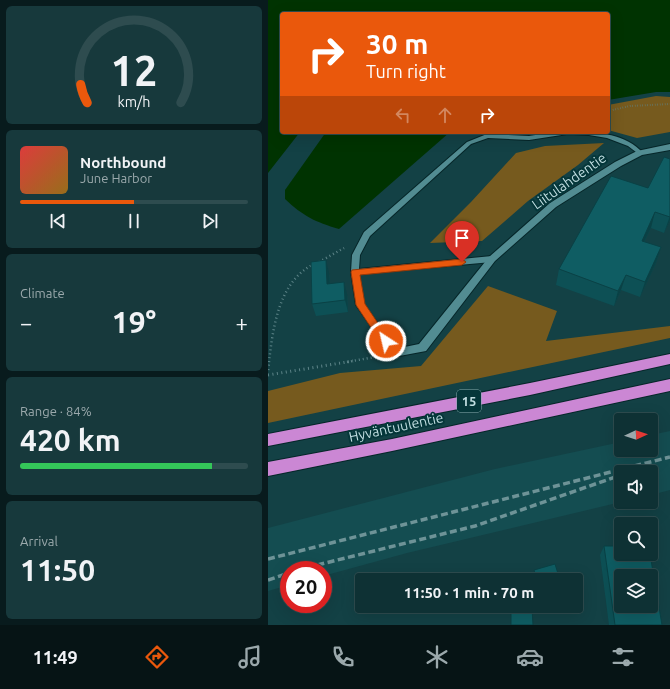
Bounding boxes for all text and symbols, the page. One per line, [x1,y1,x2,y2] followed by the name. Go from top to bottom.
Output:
[300,28,352,80] icon: right
[366,28,428,59] text: 30 m
[111,47,157,94] text: 12
[366,61,446,81] text: Turn right
[118,93,150,109] text: km/h
[392,104,414,126] icon: left
[434,104,456,126] icon: ahead
[476,104,498,126] icon: right
[529,150,609,212] street label: Liitulahdentie
[80,154,166,171] text: Northbound
[80,171,152,185] text: June Harbor
[47,210,69,232] icon: previous
[123,210,145,232] icon: pause
[199,210,221,232] icon: next
[445,221,479,262] pin
[451,227,473,249] icon: arrive
[20,286,65,300] text: Climate
[112,305,156,339] text: 19°
[20,310,32,335] text: −
[236,310,248,335] text: +
[365,320,407,362] position arrow
[457,390,481,412] road number: 15
[20,404,92,418] text: Range · 84%
[347,409,445,445] street label: Hyväntuulentie
[614,413,658,457] north arrow
[614,413,658,613] map controls
[20,423,121,457] text: 420 km
[614,465,658,509] button: sound
[614,517,658,561] button: search
[20,534,58,548] text: Arrival
[20,553,95,587] text: 11:50
[280,561,332,613] speed limit sign: 20
[614,569,658,613] button: layers
[404,584,534,601] text: 11:50 · 1 min · 70 m
[143,643,171,671] icon: directions
[236,643,264,671] icon: music
[329,643,357,671] icon: phone
[423,643,451,671] icon: climate
[516,643,544,671] icon: car
[609,643,637,671] icon: filters
[33,647,78,667] text: 11:49

